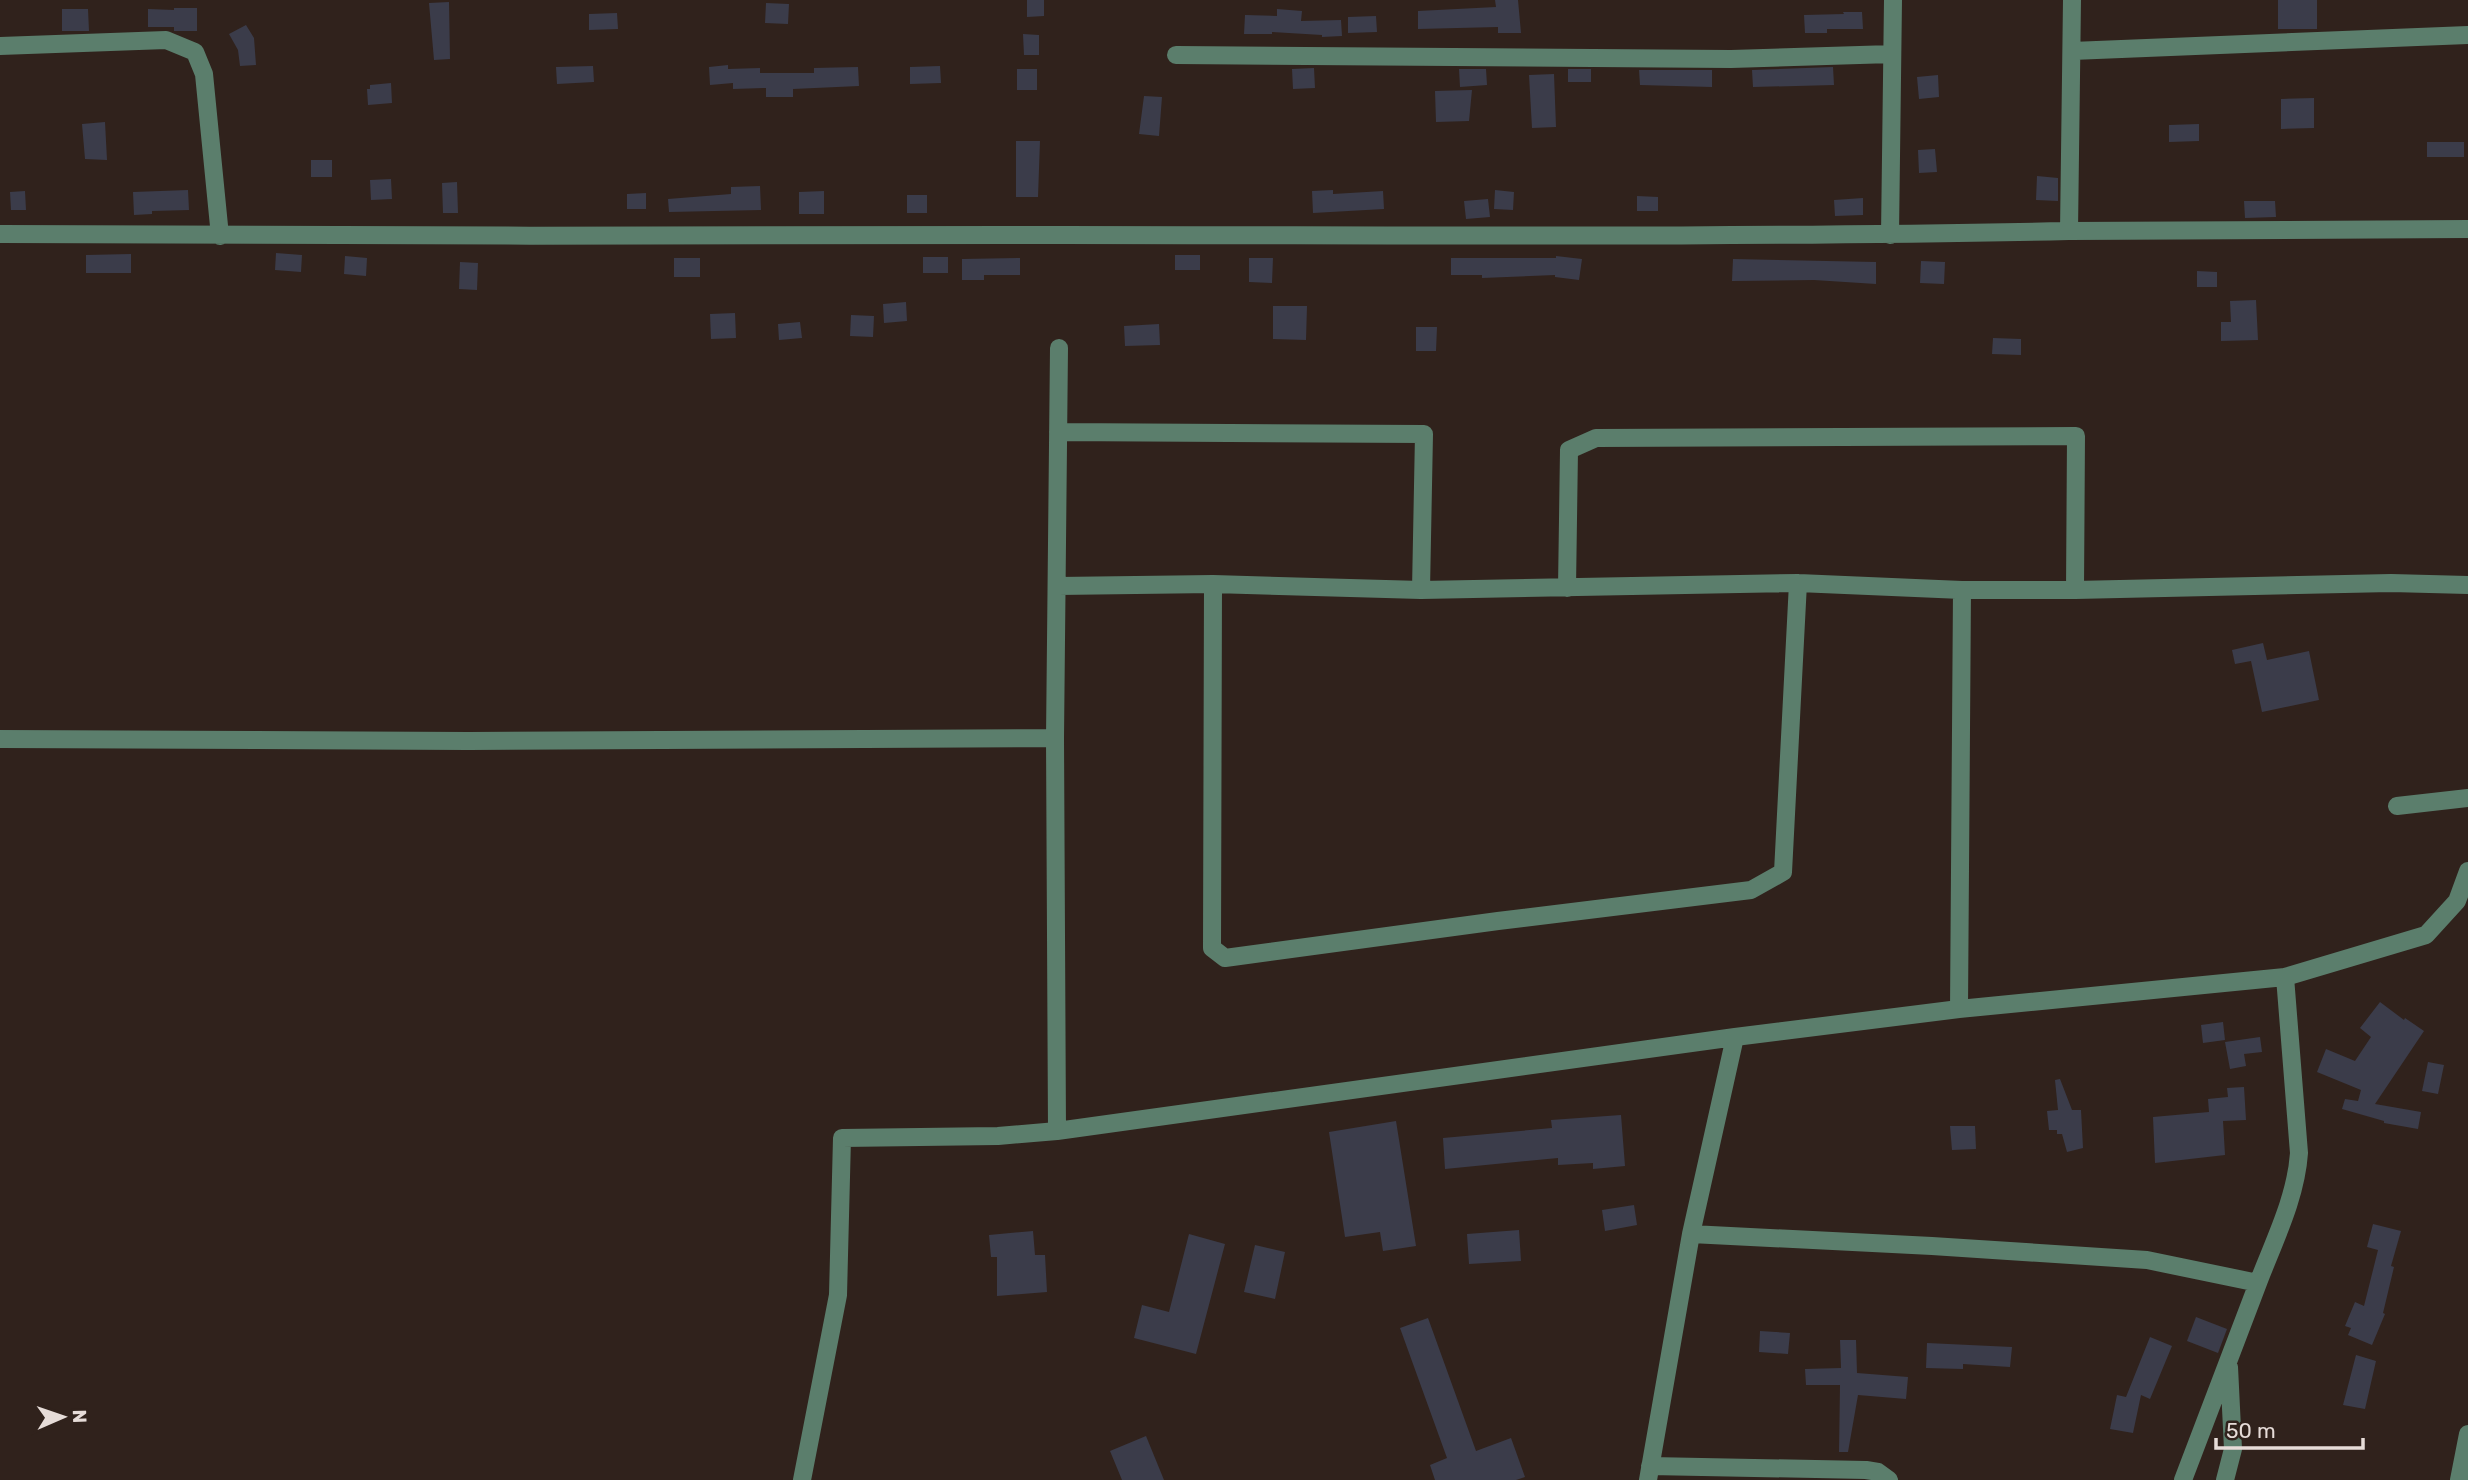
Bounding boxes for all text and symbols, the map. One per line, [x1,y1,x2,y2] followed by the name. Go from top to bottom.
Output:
[28,1382,98,1452] north arrow
[2216,1406,2363,1450] scale bar
[68,1409,91,1424] text: N
[2226,1418,2276,1443] text: 50 m

